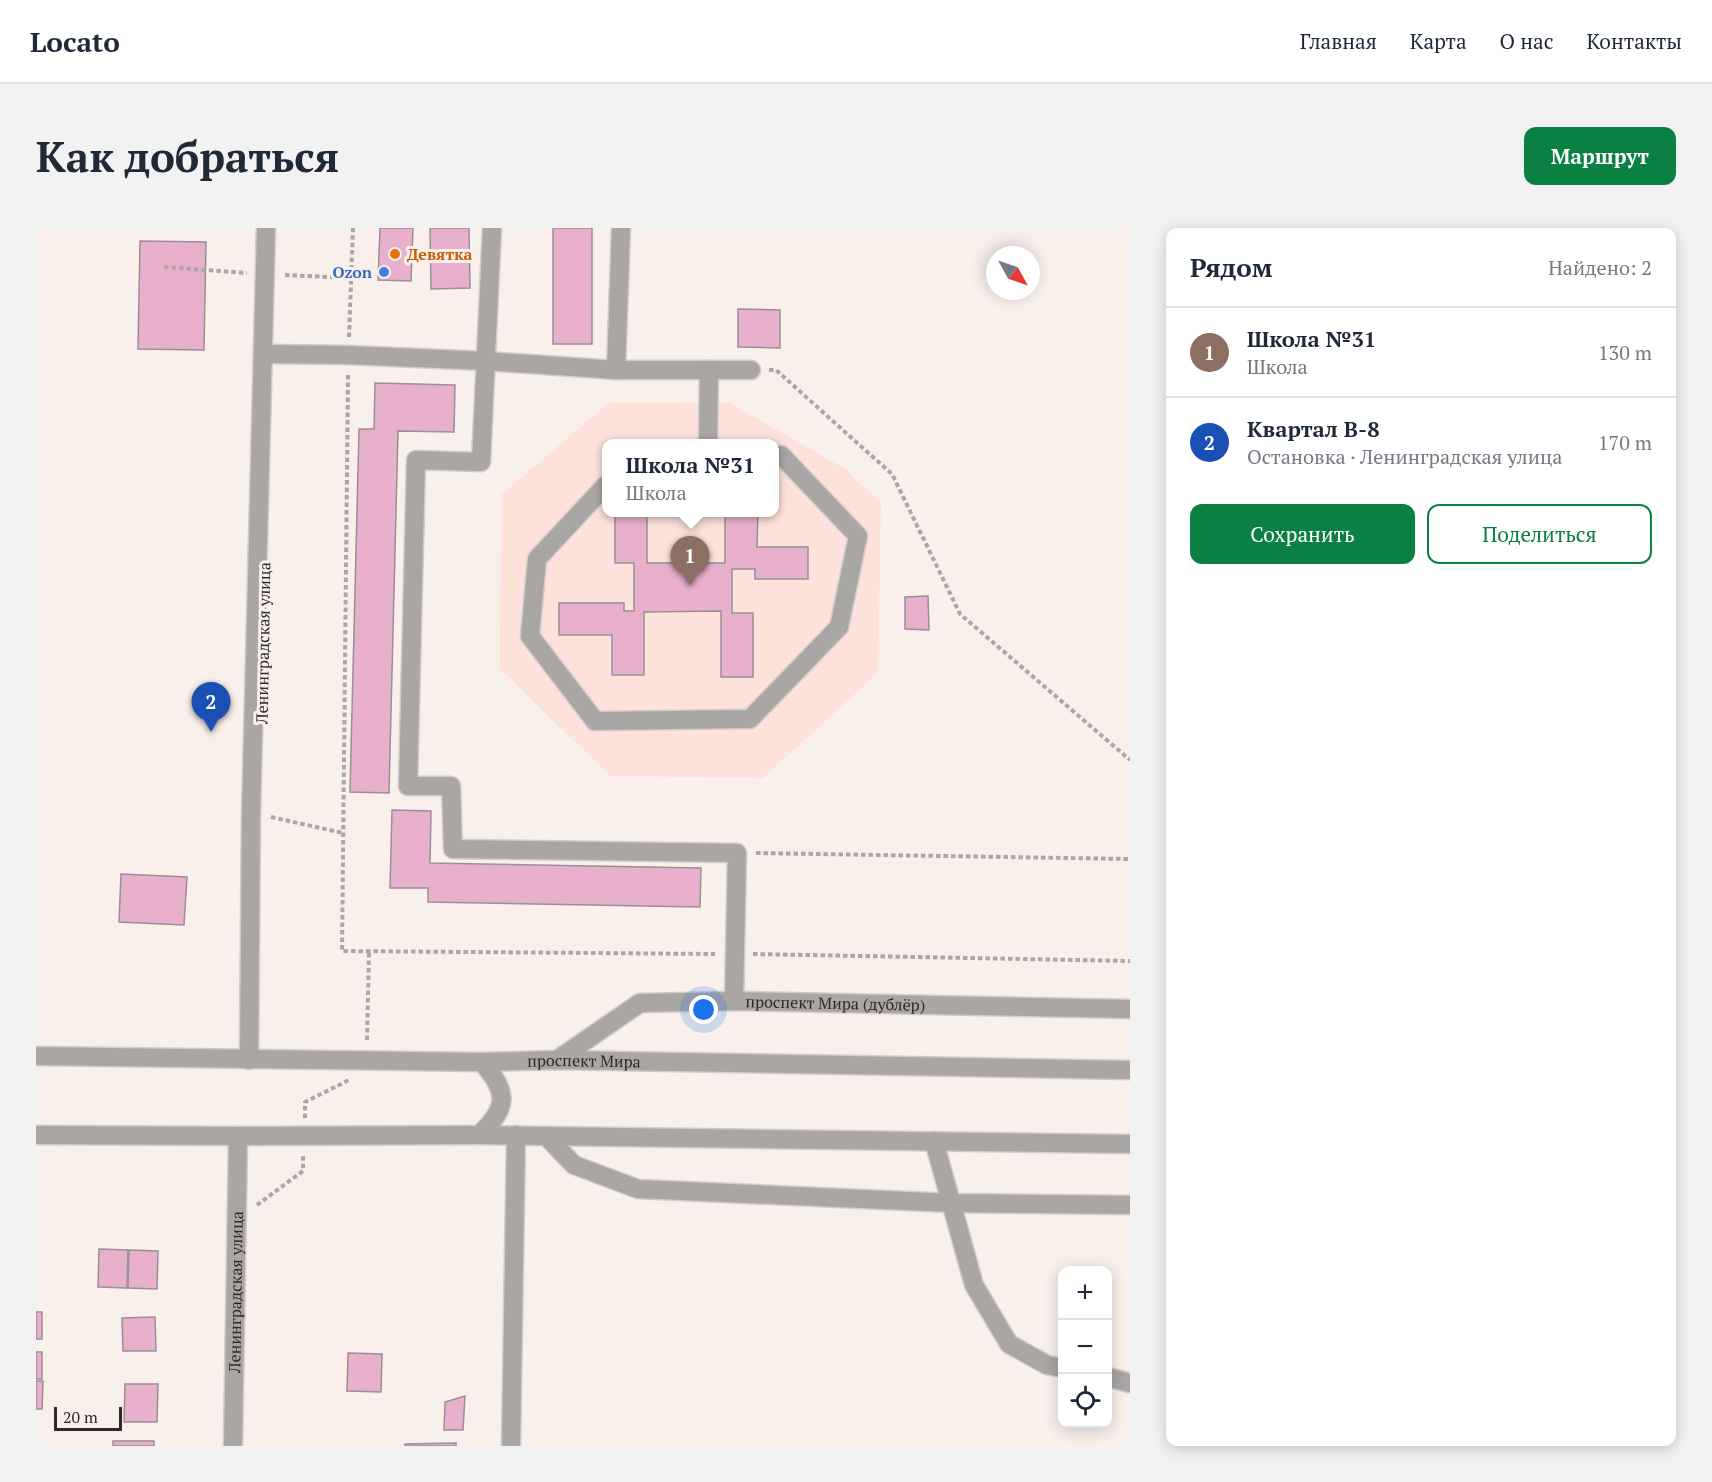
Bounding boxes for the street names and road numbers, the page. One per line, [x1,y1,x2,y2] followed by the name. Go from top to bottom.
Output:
[251,562,275,725] street label: Ленинградская улица
[745,990,926,1016] street label: проспект Мира (дублёр)
[527,1049,641,1072] street label: проспект Мира
[223,1211,248,1374] street label: Ленинградская улица

